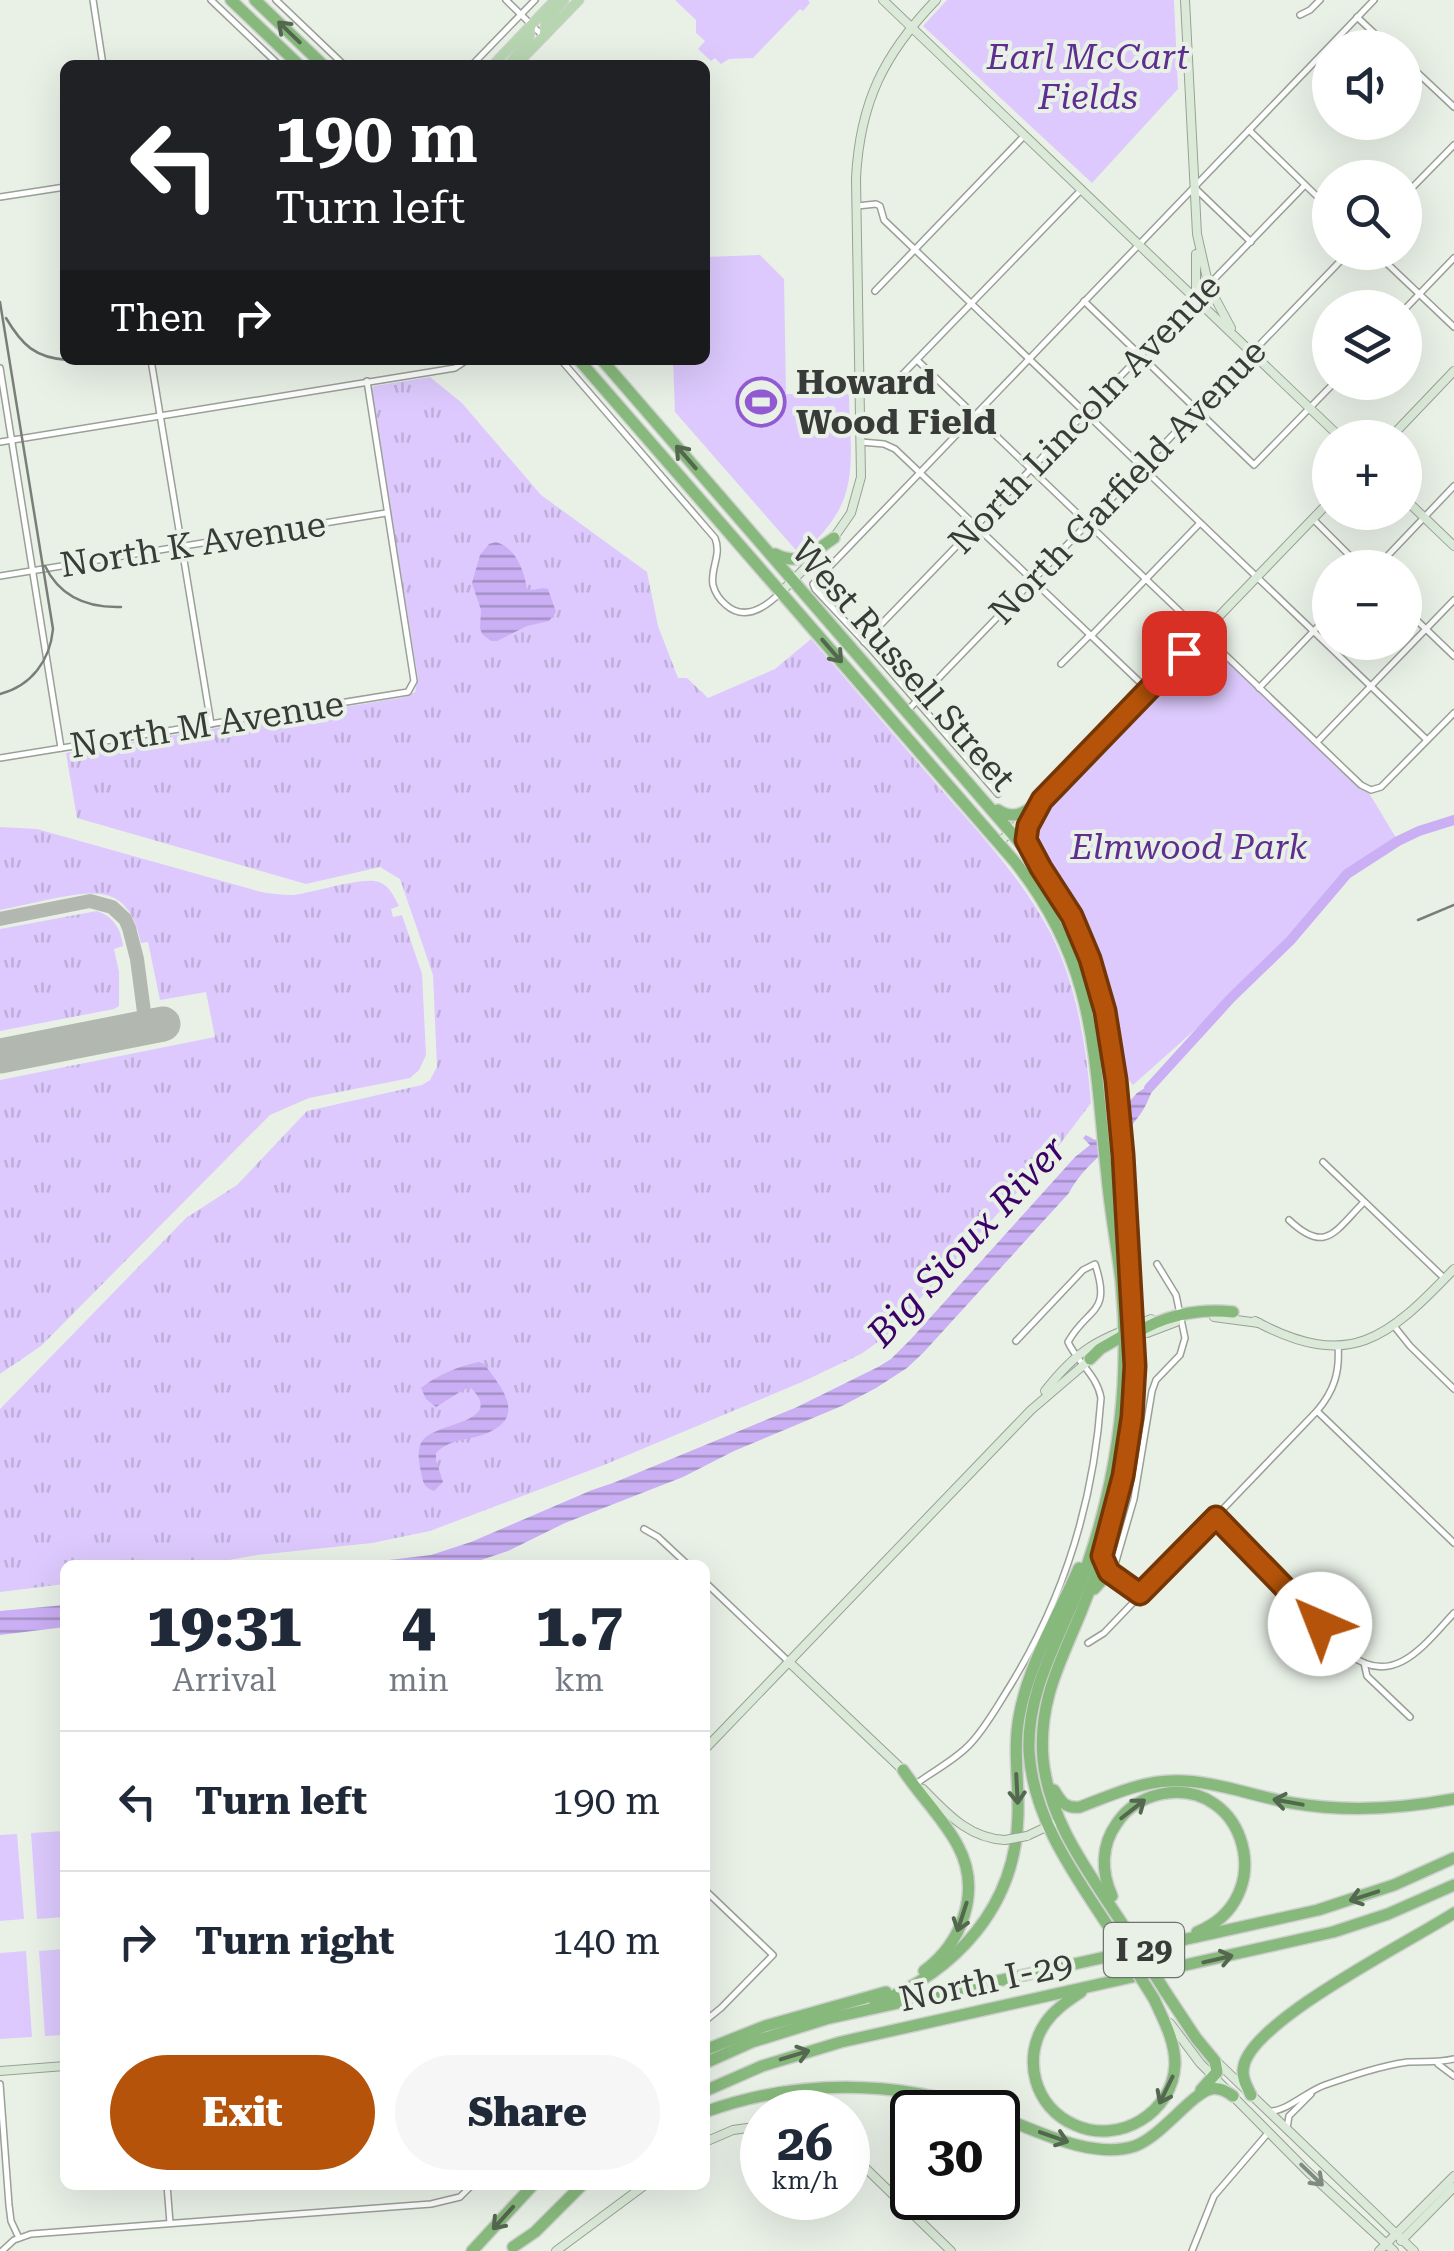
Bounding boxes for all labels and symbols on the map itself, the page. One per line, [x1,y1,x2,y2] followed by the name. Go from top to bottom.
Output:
[277,21,302,45] one-way arrow
[986,37,1189,118] park label: Earl McCart Fields
[941,266,1229,562] street label: North Lincoln Avenue
[981,331,1275,633] street label: North Garfield Avenue
[796,362,996,443] place label: Howard Wood Field
[735,376,787,428] sports icon: Howard Wood Field
[675,445,698,470] one-way arrow
[57,504,329,586] street label: North K Avenue
[783,531,1023,799] street label: West Russell Street
[1142,611,1227,696] pin
[821,638,844,663] one-way arrow
[67,683,347,767] street label: North M Avenue
[1069,827,1308,868] park label: Elmwood Park
[858,1127,1076,1357] water label: Big Sioux River
[1268,1572,1372,1676] position arrow
[1008,1773,1027,1805] one-way arrow
[1272,1792,1304,1811] one-way arrow
[1119,1799,1145,1821] one-way arrow
[1349,1888,1381,1906] one-way arrow
[952,1901,970,1932] one-way arrow
[1104,1923,1184,1977] road number: I 29
[895,1944,1077,2020] street label: North I-29
[1201,1949,1233,1967] one-way arrow
[779,2045,811,2063] one-way arrow
[1155,2075,1174,2105] one-way arrow
[890,2090,1020,2220] speed limit sign: 30
[1038,2129,1069,2147] one-way arrow
[1299,2163,1323,2187] one-way arrow
[492,2205,515,2230] one-way arrow

